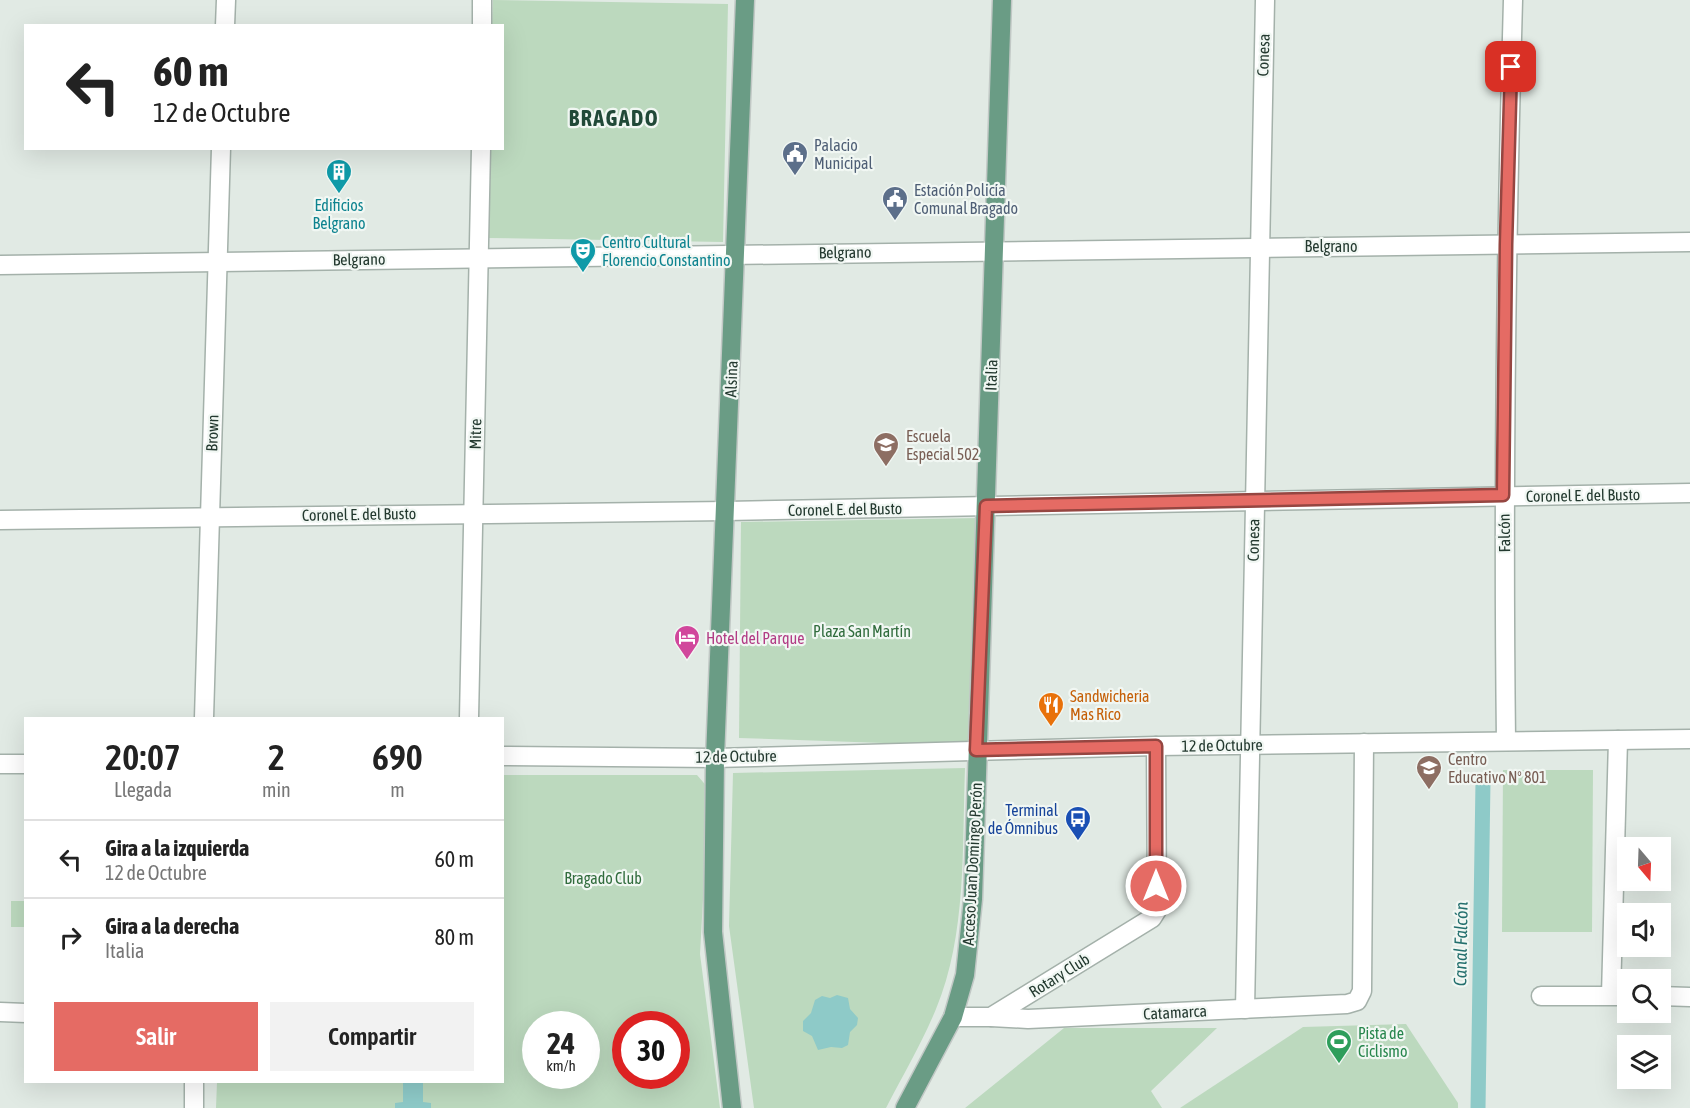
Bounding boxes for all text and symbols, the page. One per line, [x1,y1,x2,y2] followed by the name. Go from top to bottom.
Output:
[1253,33,1273,77] street label: Conesa
[1485,41,1536,92] pin
[153,47,228,95] text: 60 m
[54,48,132,126] icon: left
[1494,50,1527,83] icon: arrive
[153,97,290,128] text: 12 de Octubre
[569,105,659,131] district label: BRAGADO
[814,136,874,173] place label: Palacio Municipal
[780,139,810,177] public building icon: Palacio Municipal
[324,157,354,195] building icon: Edificios Belgrano
[914,181,1018,218] place label: Estación Policía Comunal Bragado
[880,184,910,222] public building icon: Estación Policía Comunal Bragado
[313,196,365,233] place label: Edificios Belgrano
[602,233,731,269] place label: Centro Cultural Florencio Constantino
[568,236,598,274] theatre icon: Centro Cultural Florencio Constantino
[1305,237,1357,256] street label: Belgrano
[818,243,872,262] street label: Belgrano
[332,250,386,269] street label: Belgrano
[981,359,1001,391] street label: Italia
[721,360,741,398] street label: Alsina
[202,414,222,452] street label: Brown
[466,418,484,450] street label: Mitre
[906,427,979,464] place label: Escuela Especial 502
[871,430,901,468] school or university icon: Escuela Especial 502
[1526,485,1640,505] street label: Coronel E. del Busto
[788,499,902,519] street label: Coronel E. del Busto
[302,504,416,524] street label: Coronel E. del Busto
[1495,513,1513,553] street label: Falcón
[1244,518,1262,562] street label: Conesa
[813,622,911,640] park label: Plaza San Martín
[672,623,702,661] hotel icon: Hotel del Parque
[706,629,805,648] place label: Hotel del Parque
[1070,687,1150,723] place label: Sandwicheria Mas Rico
[1036,690,1066,728] restaurant icon: Sandwicheria Mas Rico
[1181,735,1263,755] street label: 12 de Octubre
[105,736,181,778] text: 20:07
[268,736,285,778] text: 2
[372,736,423,778] text: 690
[695,746,777,766] street label: 12 de Octubre
[1448,750,1547,786] place label: Centro Educativo N° 801
[1414,753,1444,791] school or university icon: Centro Educativo N° 801
[114,778,172,801] text: Llegada
[262,778,291,801] text: min
[390,778,405,801] text: m
[959,782,986,946] street label: Acceso Juan Domingo Perón
[988,801,1059,837] place label: Terminal de Ómnibus
[1063,804,1093,842] bus stop icon: Terminal de Ómnibus
[105,835,249,861] text: Gira a la izquierda
[1617,837,1671,891] north arrow
[1617,837,1671,1089] map controls
[54,843,87,876] icon: left
[434,846,474,872] text: 60 m
[1124,854,1188,918] position arrow
[105,861,207,884] text: 12 de Octubre
[564,869,642,888] park label: Bragado Club
[1449,901,1472,986] water label: Canal Falcón
[1617,903,1671,957] button: sound
[105,913,239,939] text: Gira a la derecha
[54,921,87,954] icon: right
[434,924,474,950] text: 80 m
[105,939,144,962] text: Italia
[1025,949,1093,1001] street label: Rotary Club
[1617,969,1671,1023] button: search
[1143,1001,1207,1023] street label: Catamarca
[54,1002,258,1071] button: Salir
[270,1002,474,1071] button: Compartir
[612,1011,690,1089] speed limit sign: 30
[1358,1024,1407,1060] place label: Pista de Ciclismo
[547,1026,575,1060] text: 24
[1324,1027,1354,1065] sports icon: Pista de Ciclismo
[1617,1035,1671,1089] button: layers
[546,1057,576,1074] text: km/h

